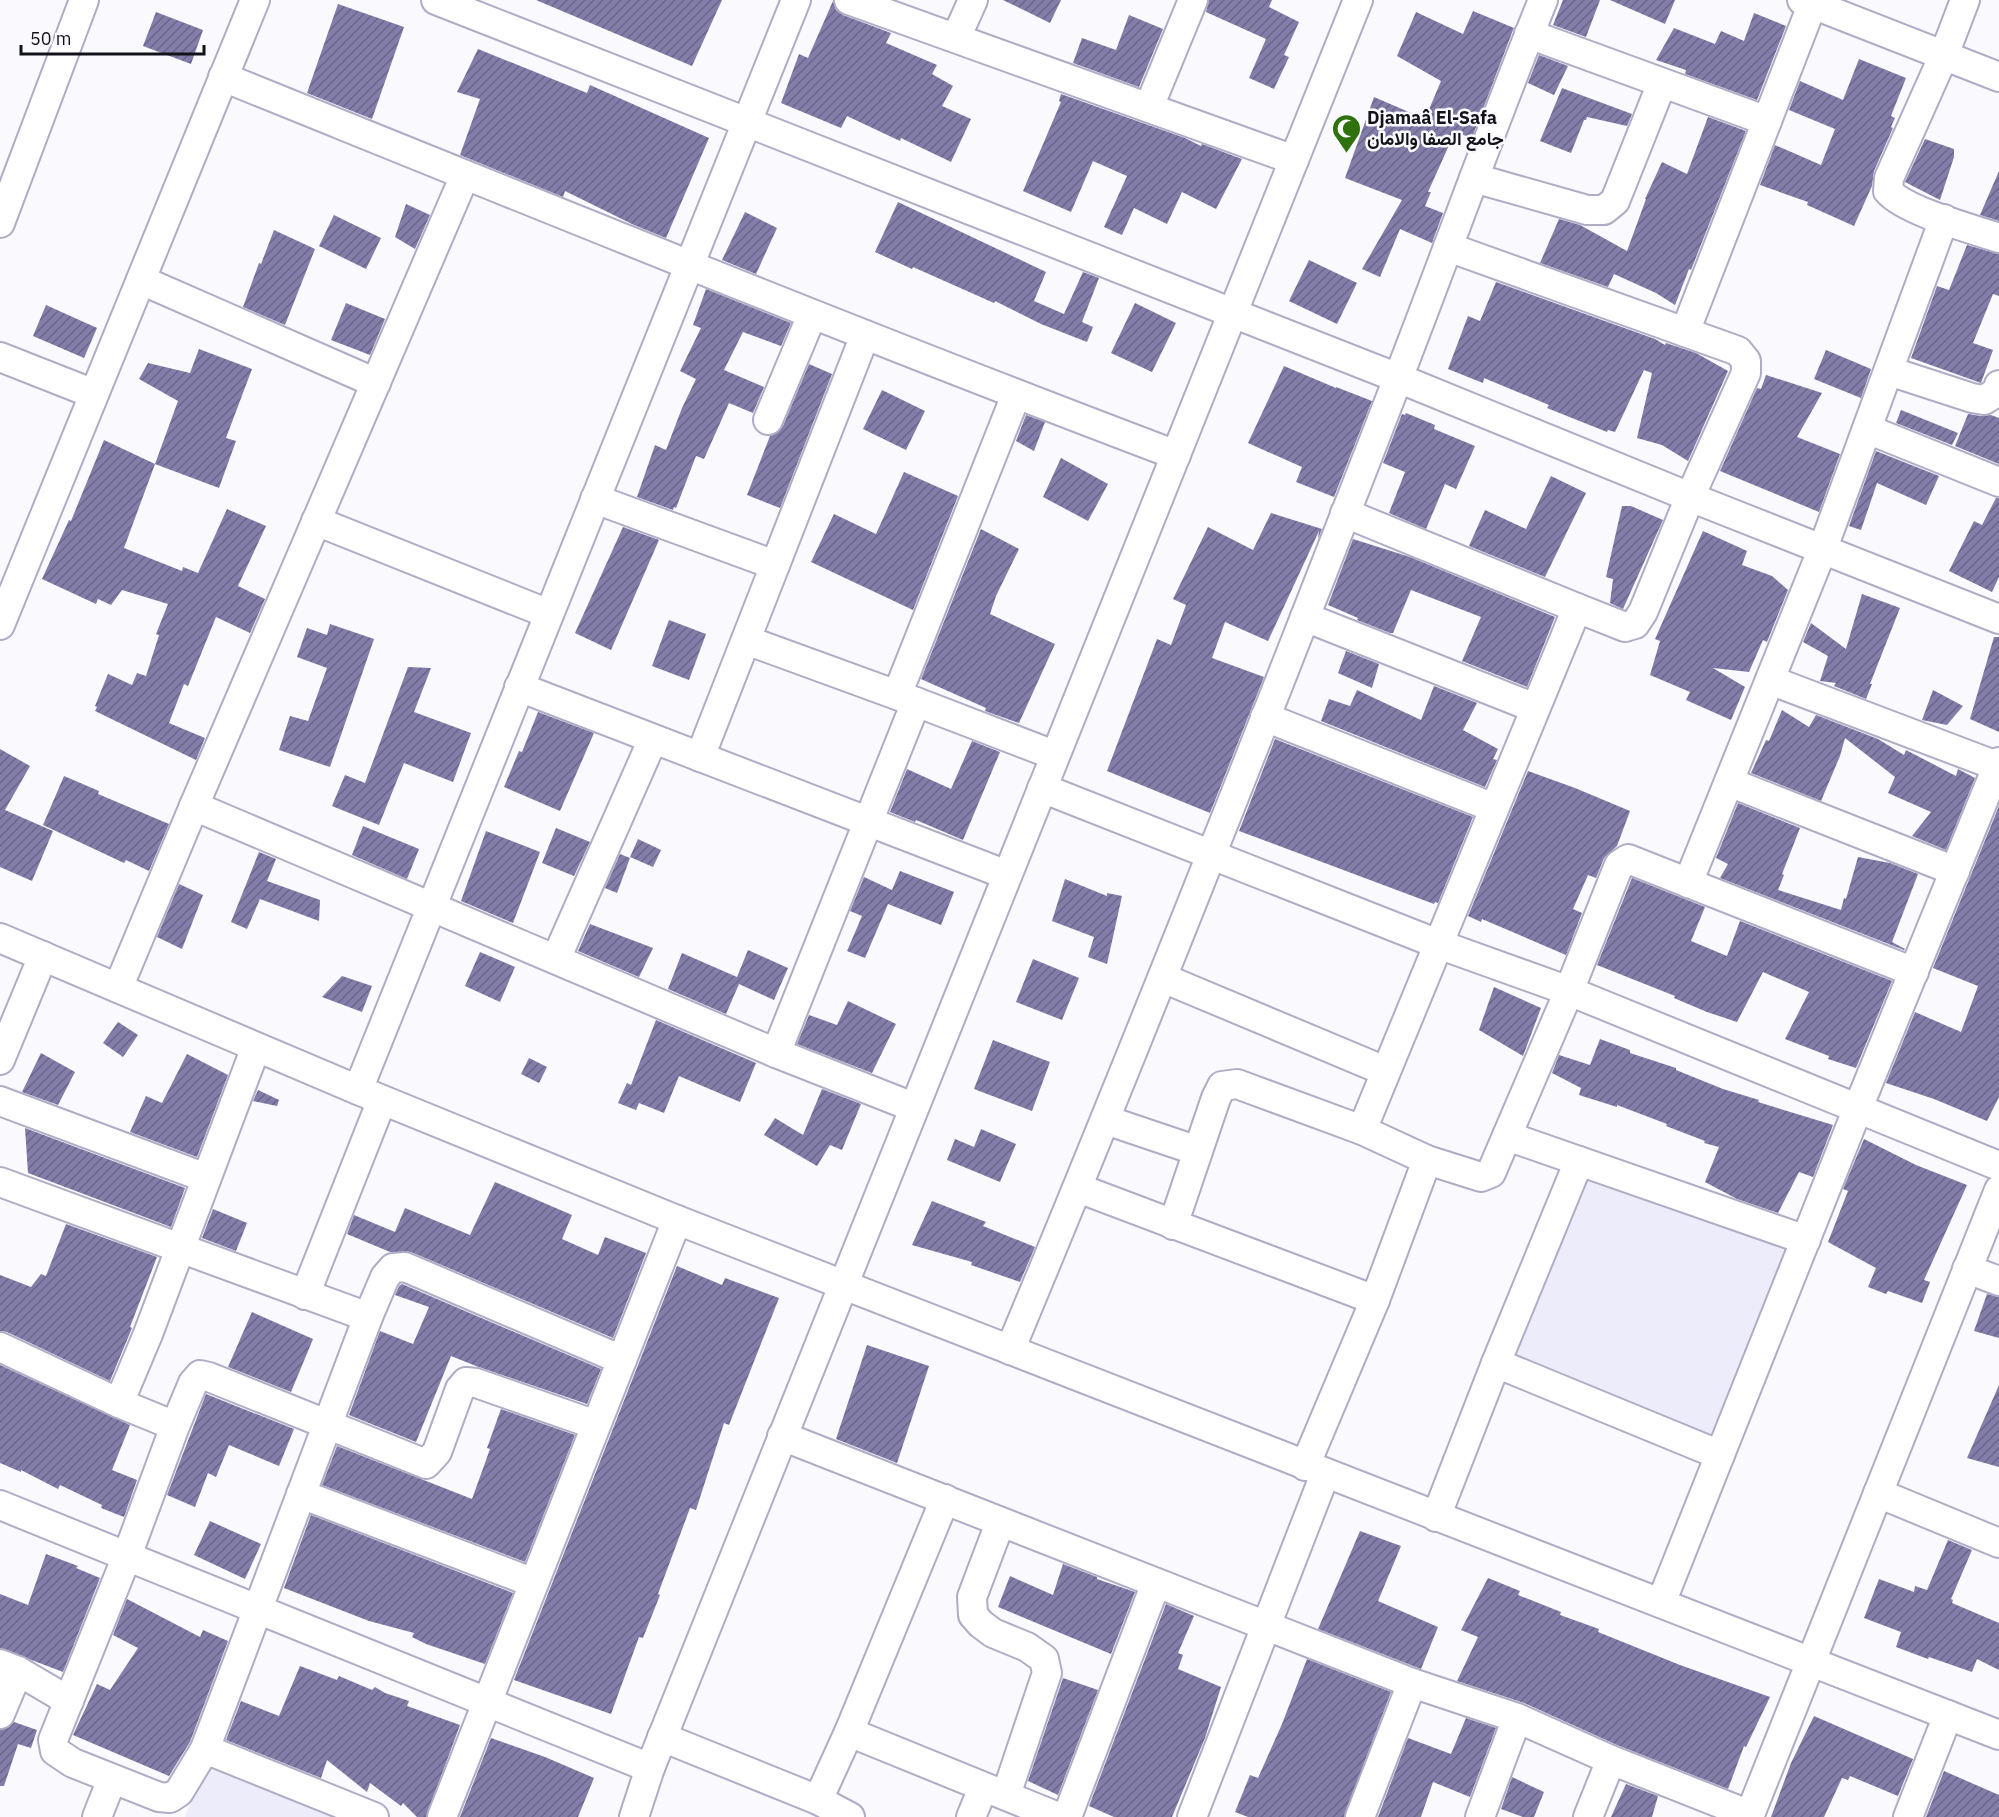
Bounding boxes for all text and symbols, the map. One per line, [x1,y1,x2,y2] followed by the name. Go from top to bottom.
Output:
[21,18,204,56] scale bar
[30,27,72,50] text: 50 m
[1367,106,1504,151] place label: Djamaâ El-Safa جامع الصفا والامان
[1330,112,1362,154] mosque icon: Djamaâ El-Safa جامع الصفا والامان

